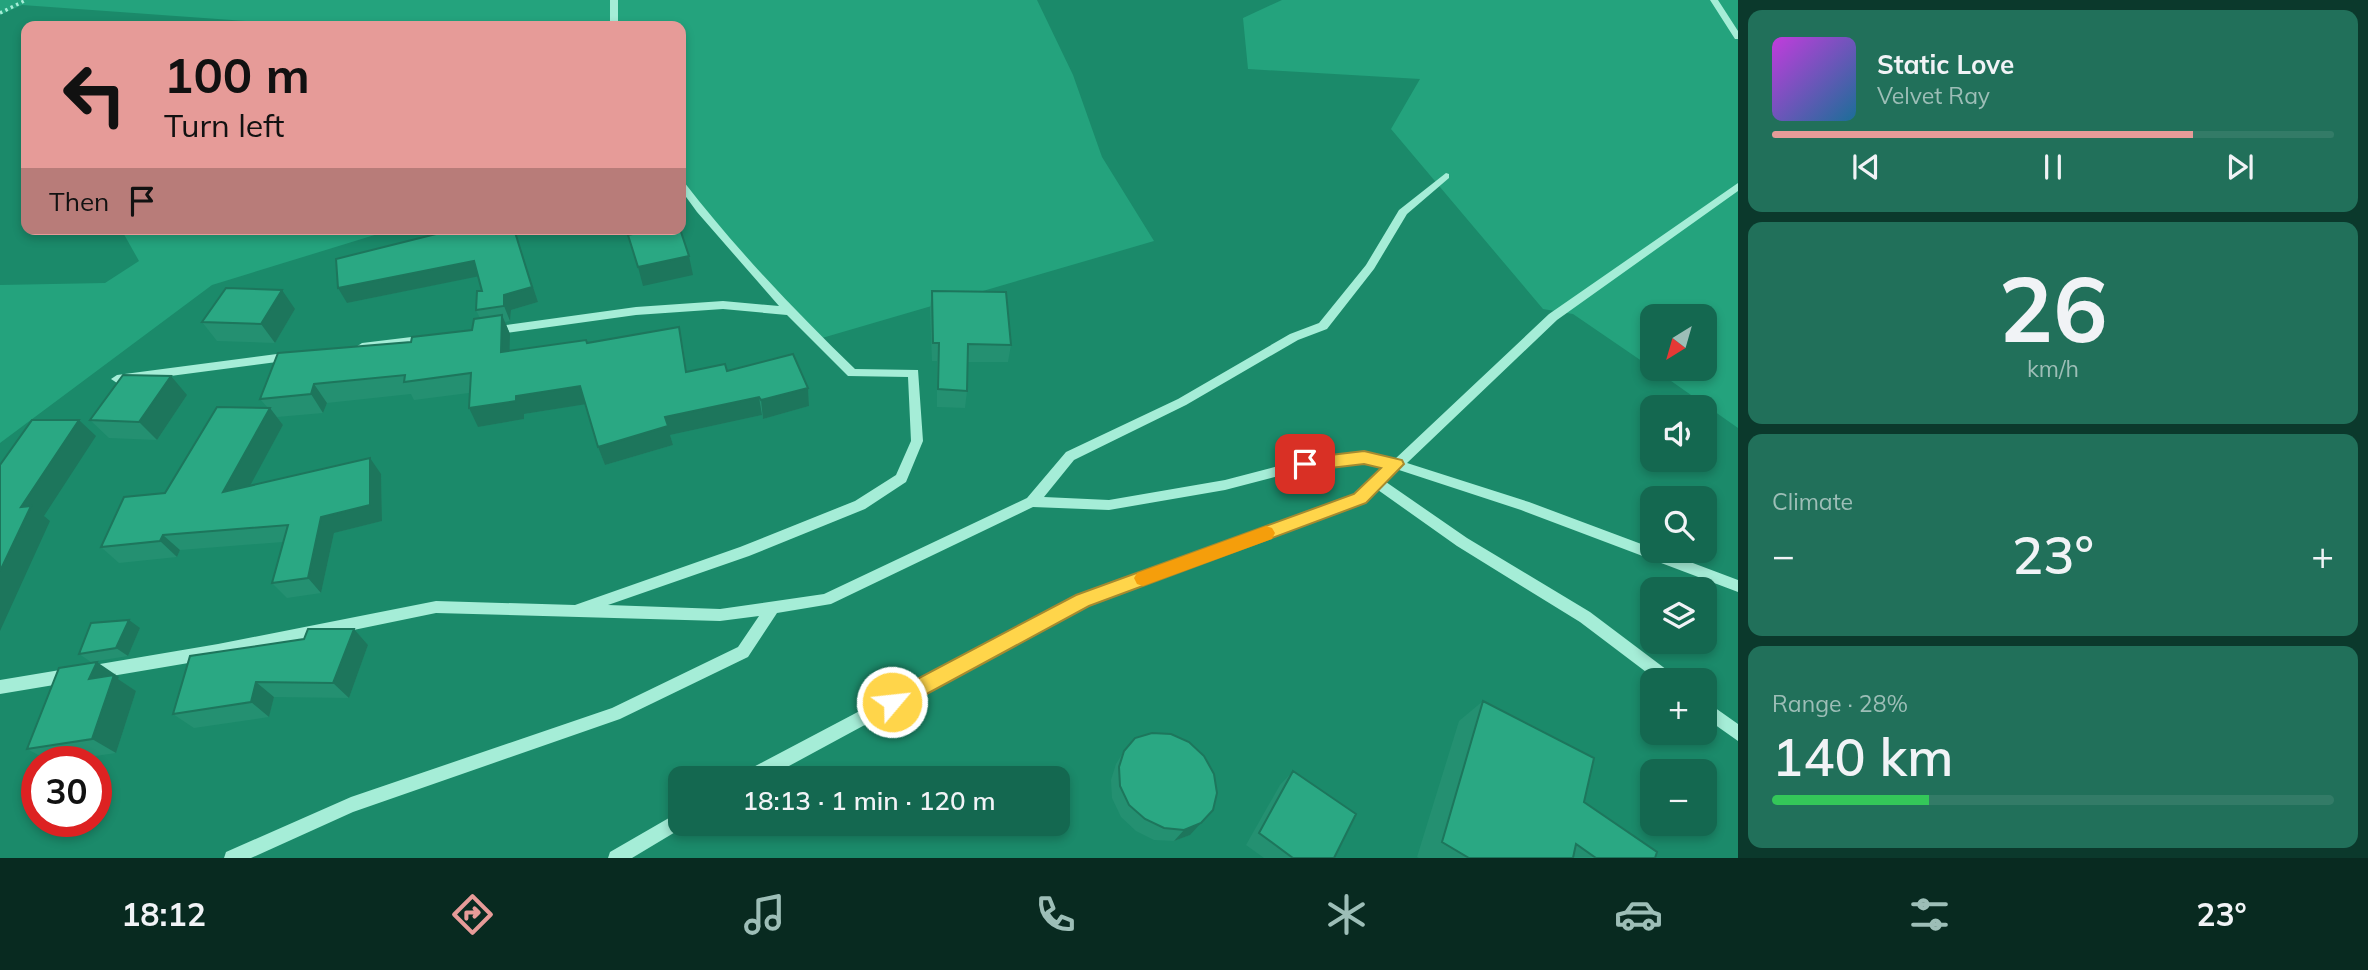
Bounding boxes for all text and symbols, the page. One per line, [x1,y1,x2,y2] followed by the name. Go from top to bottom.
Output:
[164,44,310,105] text: 100 m
[1877,48,2014,81] text: Static Love
[49,49,140,140] icon: left
[1877,81,1990,110] text: Velvet Ray
[164,105,284,145] text: Turn left
[1847,148,1885,186] icon: previous
[2034,148,2072,186] icon: pause
[2221,148,2259,186] icon: next
[123,182,161,220] icon: arrive
[49,185,109,218] text: Then
[1998,251,2108,365] text: 26
[1640,304,1717,382] north arrow
[1640,304,1717,836] map controls
[2027,354,2079,383] text: km/h
[1640,395,1717,472] button: sound
[1275,434,1335,494] pin
[1286,445,1324,483] icon: arrive
[1640,486,1717,563] button: search
[1772,487,1853,516] text: Climate
[2012,522,2094,587] text: 23°
[1772,531,1795,579] text: −
[2311,531,2334,579] text: +
[1640,577,1717,654] button: layers
[855,665,929,739] position arrow
[1640,668,1717,745] button: +
[1772,689,1908,718] text: Range · 28%
[1772,724,1953,789] text: 140 km
[21,746,112,837] speed limit sign: 30
[1640,759,1717,836] button: −
[742,784,996,817] text: 18:13 · 1 min · 120 m
[448,890,497,939] icon: directions
[740,890,789,939] icon: music
[1031,890,1080,939] icon: phone
[1322,890,1371,939] icon: climate
[1614,890,1663,939] icon: car
[1905,890,1954,939] icon: filters
[121,894,206,934] text: 18:12
[2196,894,2247,934] text: 23°

